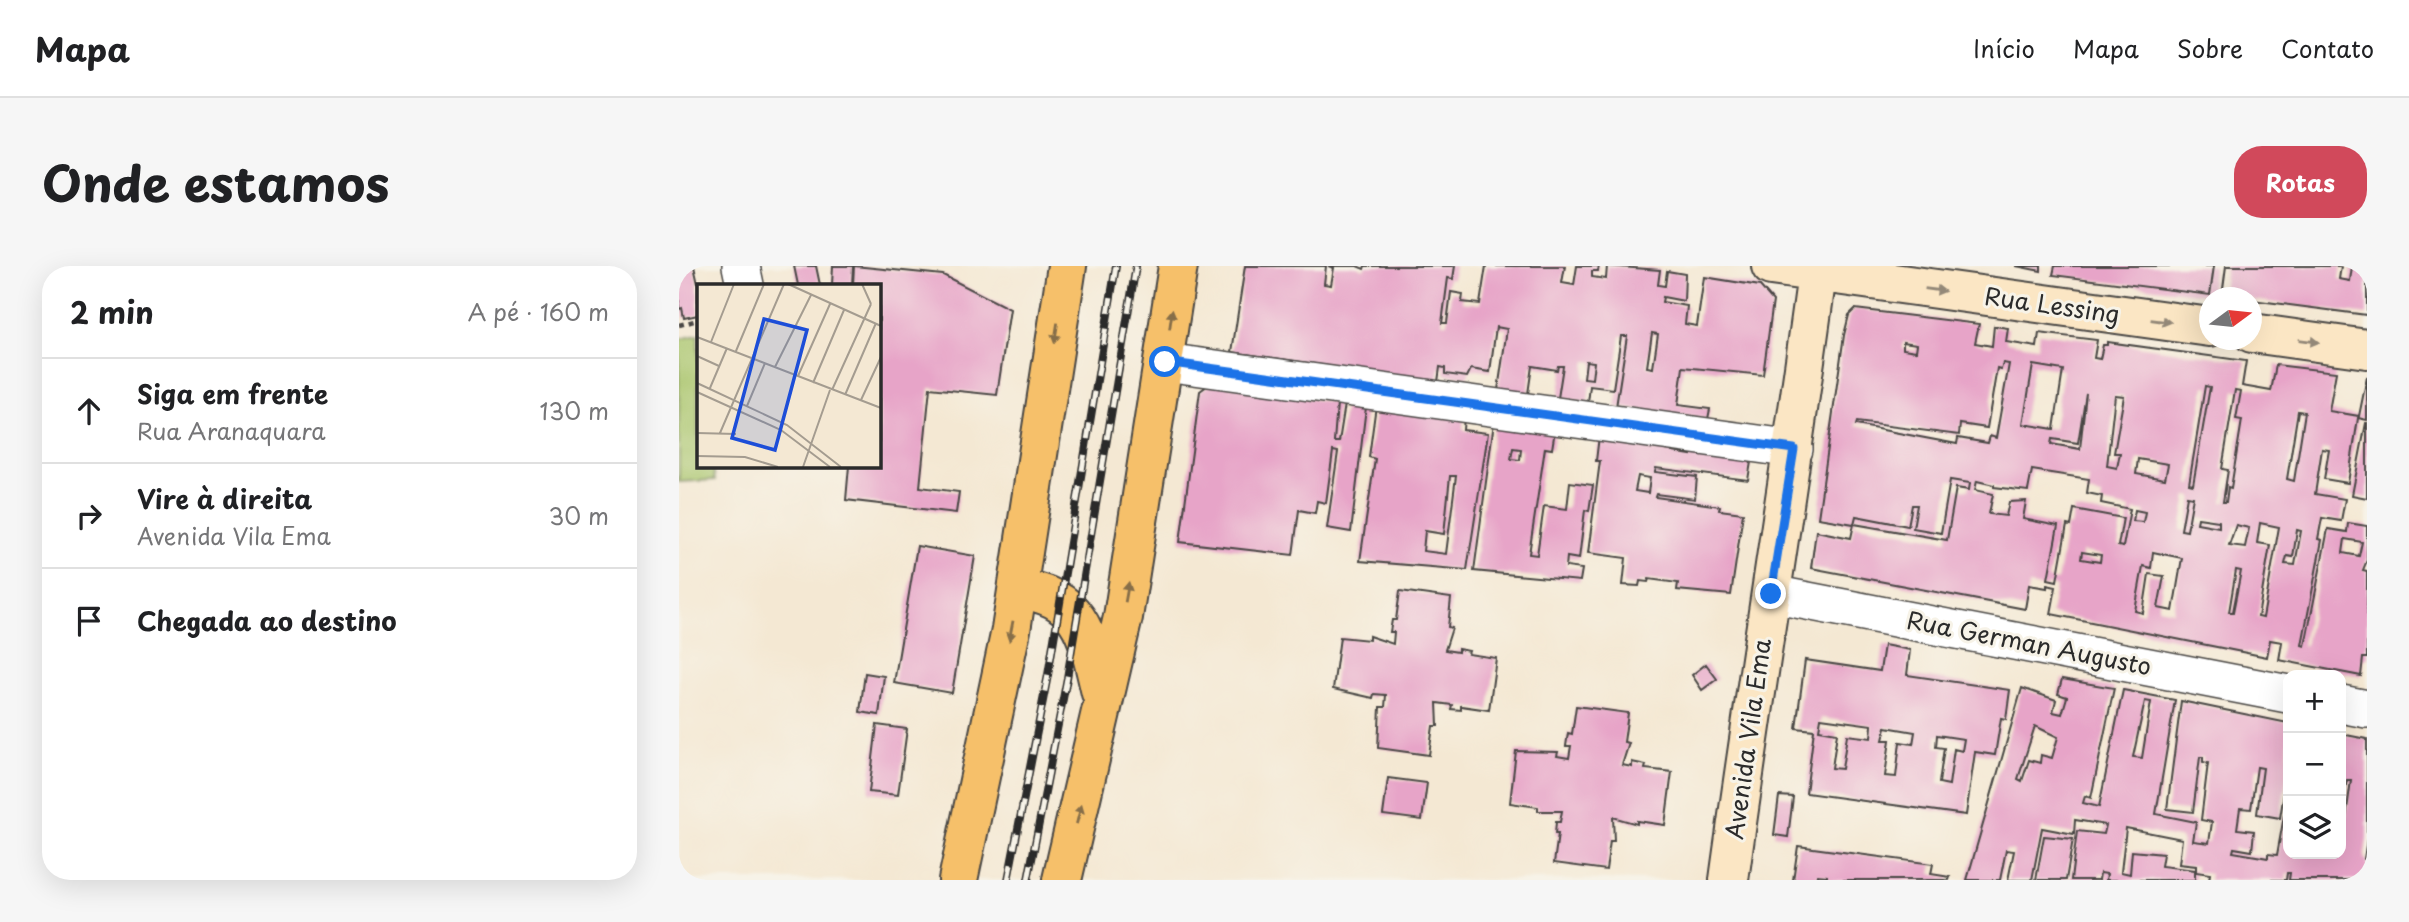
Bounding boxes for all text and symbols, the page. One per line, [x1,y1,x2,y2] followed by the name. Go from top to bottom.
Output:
[35,23,130,73] text: Mapa
[1973,30,2035,66] text: Início
[2073,30,2139,66] text: Mapa
[2177,30,2243,66] text: Sobre
[2281,30,2374,66] text: Contato
[42,145,389,219] text: Onde estamos
[2234,146,2367,218] button: Rotas
[1982,277,2122,331] street label: Rua Lessing
[697,284,880,467] inset map
[1924,284,1946,295] one-way arrow
[2199,287,2262,350] north arrow
[70,289,154,334] text: 2 min
[468,294,609,329] text: A pé · 160 m
[1165,307,1176,329] one-way arrow
[2150,315,2172,326] one-way arrow
[1050,323,1061,345] one-way arrow
[2298,336,2320,347] one-way arrow
[1149,346,1180,377] route start
[137,374,328,413] text: Siga em frente
[70,392,108,430] icon: ahead
[539,393,609,428] text: 130 m
[137,413,326,448] text: Rua Aranaquara
[137,479,312,518] text: Vire à direita
[70,497,108,535] icon: right
[548,498,609,533] text: 30 m
[137,518,331,553] text: Avenida Vila Ema
[1755,578,1786,609] route end
[1122,581,1133,603] one-way arrow
[137,601,396,640] text: Chegada ao destino
[1904,601,2155,683] street label: Rua German Augusto
[70,602,108,640] icon: arrive
[1005,620,1016,642] one-way arrow
[1715,636,1779,841] street label: Avenida Vila Ema
[2283,670,2346,859] map controls
[2283,670,2346,733] button: +
[2283,733,2346,796] button: −
[2283,796,2346,859] button: layers
[1074,803,1085,825] one-way arrow

